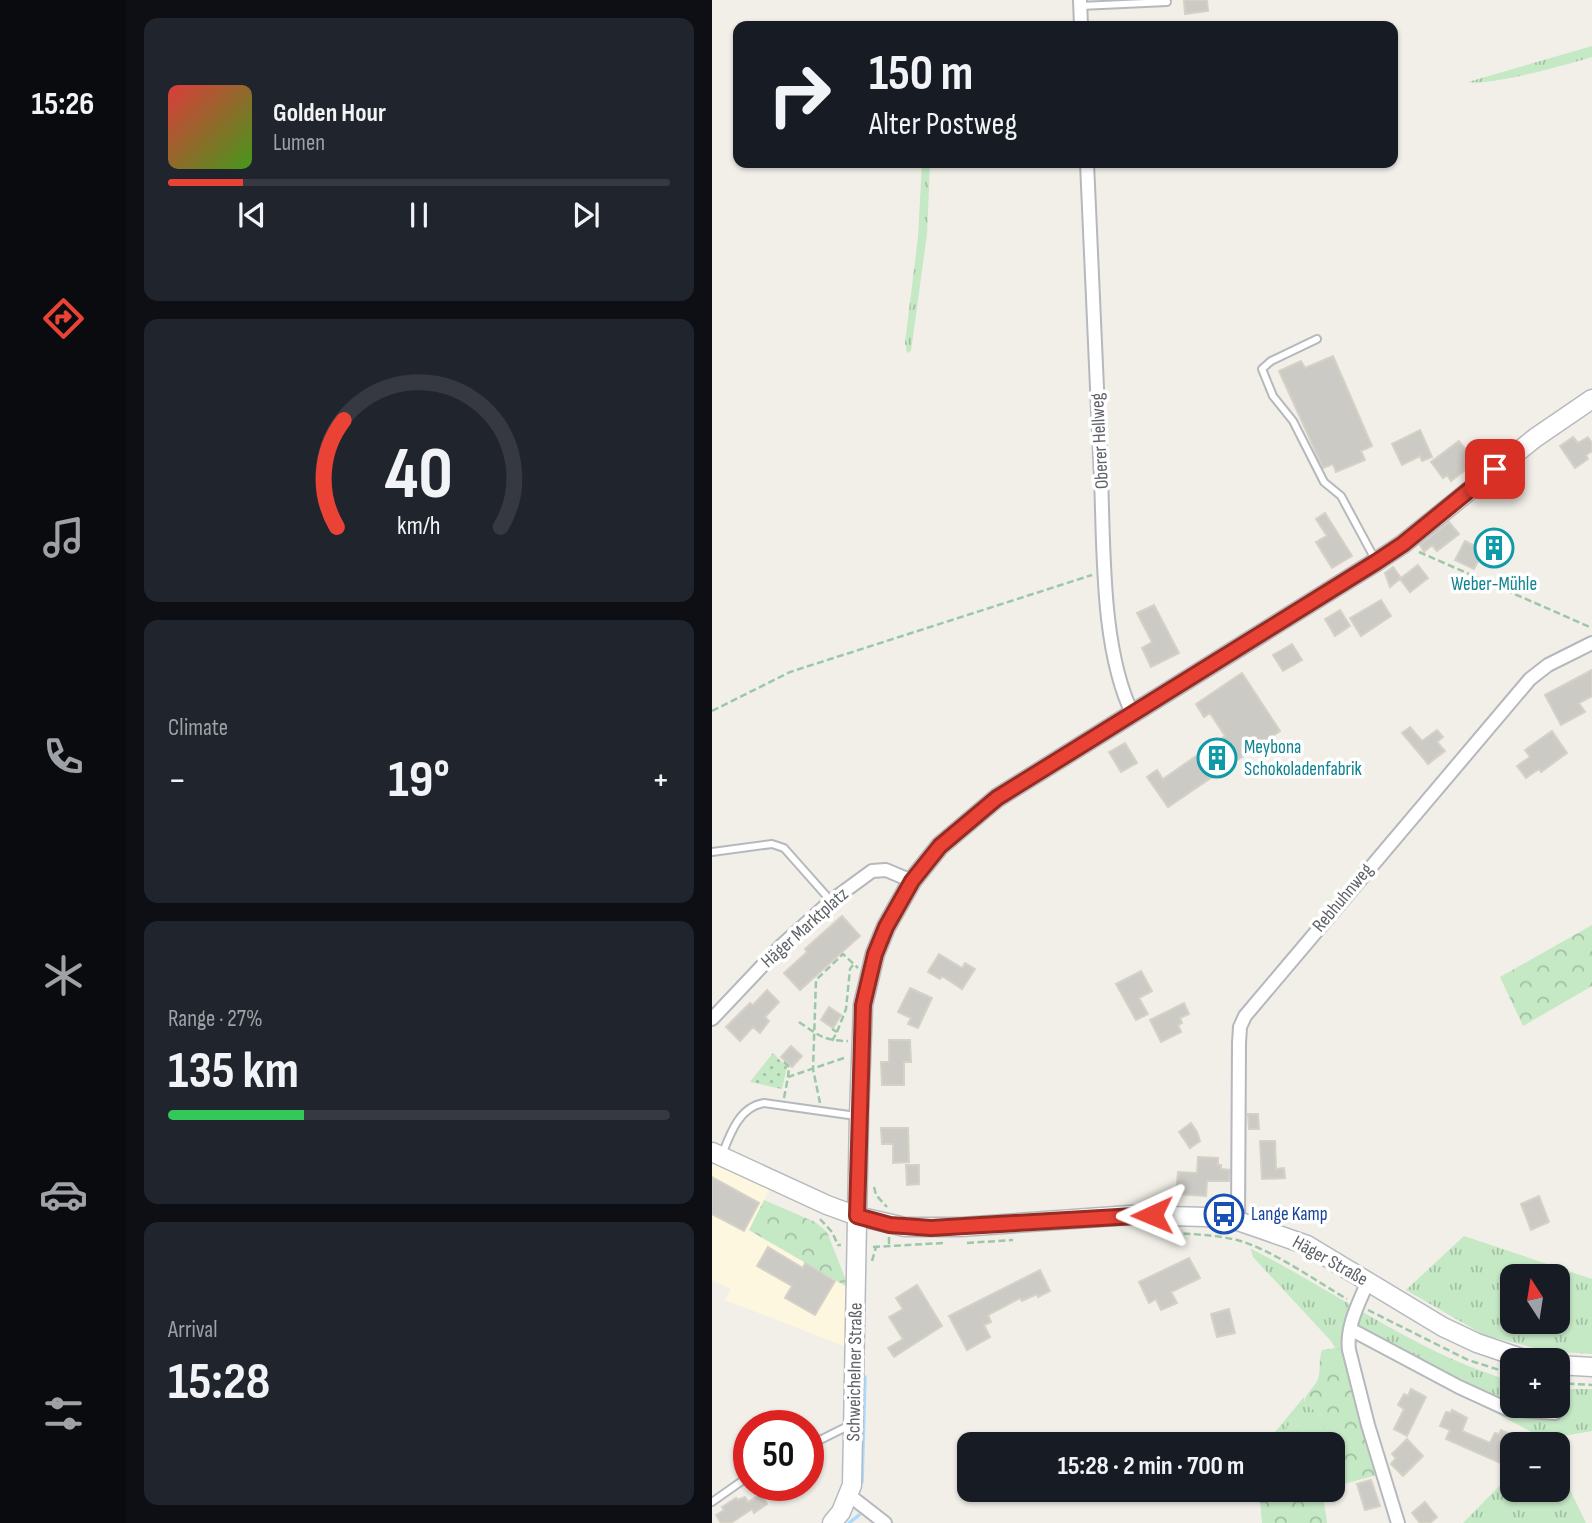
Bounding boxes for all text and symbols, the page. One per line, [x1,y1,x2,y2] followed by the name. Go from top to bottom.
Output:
[869,45,973,104] text: 150 m
[754,49,845,140] icon: right
[32,85,94,124] text: 15:26
[273,98,386,129] text: Golden Hour
[869,105,1017,144] text: Alter Postweg
[273,129,325,157] text: Lumen
[233,196,271,234] icon: previous
[400,196,438,234] icon: pause
[567,196,605,234] icon: next
[39,294,88,343] icon: directions
[1086,392,1114,490] street label: Oberer Hellweg
[385,431,453,519] text: 40
[1465,439,1525,499] pin
[1476,450,1514,488] icon: arrive
[397,510,441,541] text: km/h
[39,513,88,562] icon: music
[1473,527,1515,569] building icon: Weber-Mühle
[1451,573,1537,596] place label: Weber-Mühle
[168,714,228,742] text: Climate
[39,732,88,781] icon: phone
[1244,736,1363,781] place label: Meybona Schokoladenfabrik
[1196,737,1238,779] building icon: Meybona Schokoladenfabrik
[388,749,450,812] text: 19°
[168,758,187,803] text: −
[651,758,670,803] text: +
[1308,859,1378,937] street label: Rebhuhnweg
[757,883,853,973] street label: Häger Marktplatz
[39,951,88,1000] icon: climate
[168,1005,263,1033] text: Range · 27%
[168,1040,299,1103] text: 135 km
[39,1170,88,1219] icon: car
[1115,1178,1189,1252] position arrow
[1203,1193,1245,1235] bus stop icon: Lange Kamp
[1251,1203,1328,1226] place label: Lange Kamp
[1288,1231,1372,1291] street label: Häger Straße
[1500,1264,1570,1334] north arrow
[1500,1264,1570,1502] map controls
[842,1302,868,1442] street label: Schweichelner Straße
[168,1316,217,1344] text: Arrival
[1500,1348,1570,1418] button: +
[168,1351,270,1414] text: 15:28
[39,1389,88,1438] icon: filters
[733,1410,824,1501] speed limit sign: 50
[1500,1432,1570,1502] button: −
[1058,1451,1244,1482] text: 15:28 · 2 min · 700 m

